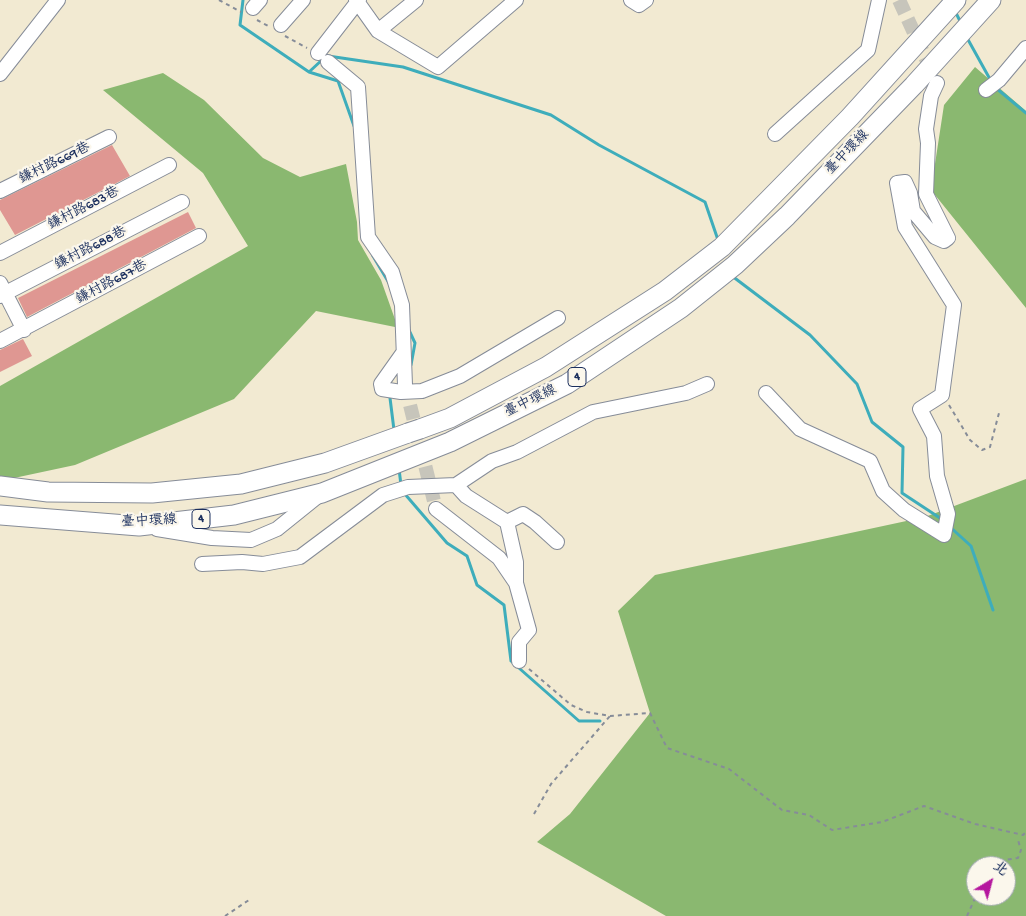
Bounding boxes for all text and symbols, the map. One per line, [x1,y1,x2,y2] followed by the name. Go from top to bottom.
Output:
[823,127,873,179] street label: 臺中環線
[17,140,93,188] street label: 鎌村路669巷
[45,184,123,234] street label: 鎌村路683巷
[52,224,130,274] street label: 鎌村路688巷
[74,257,150,309] street label: 鎌村路687巷
[568,368,586,387] road number: 4
[502,382,560,422] street label: 臺中環線
[192,509,210,528] road number: 4
[121,512,177,532] street label: 臺中環線
[966,856,1016,906] north arrow
[989,858,1010,880] text: 北

